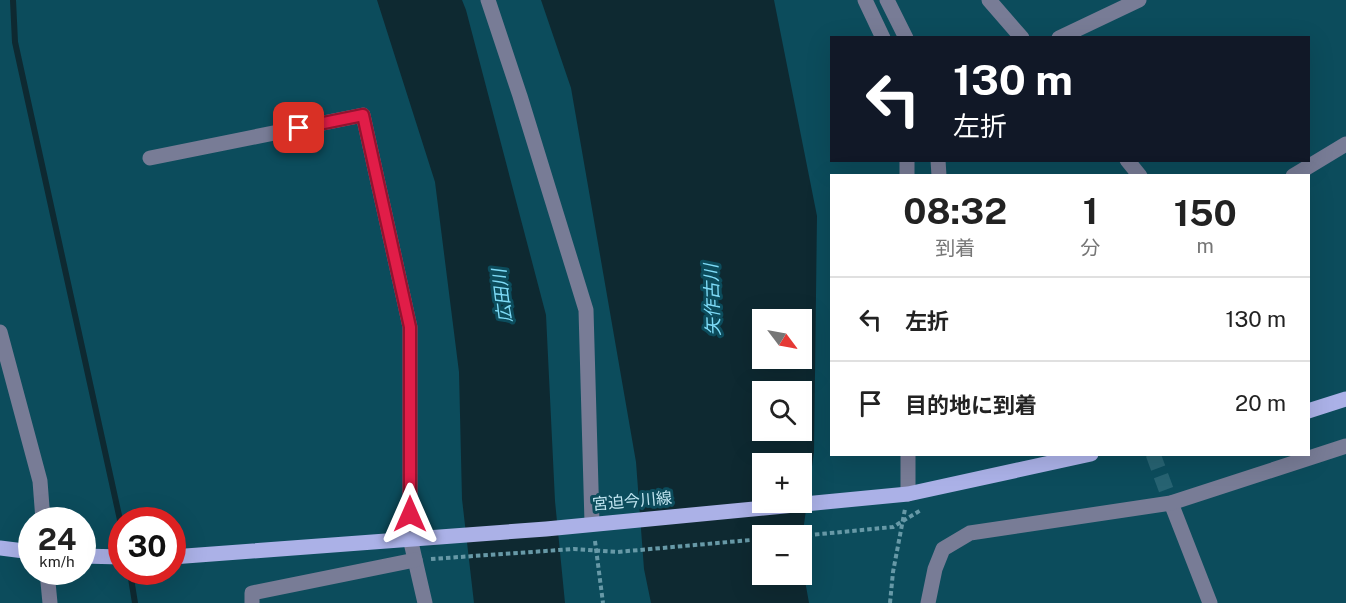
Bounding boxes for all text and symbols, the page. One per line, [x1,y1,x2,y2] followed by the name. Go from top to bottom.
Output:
[953,55,1073,104] text: 130 m
[854,60,932,138] icon: left
[273,102,324,153] pin
[953,110,1007,142] text: 左折
[282,111,315,144] icon: arrive
[903,190,1007,232] text: 08:32
[1083,190,1098,232] text: 1
[1174,192,1237,234] text: 150
[1197,234,1214,258] text: m
[935,236,975,260] text: 到着
[1080,236,1100,260] text: 分
[700,262,724,336] water label: 矢作古川
[488,266,516,324] water label: 広田川
[854,303,887,336] icon: left
[1225,306,1286,332] text: 130 m
[905,308,949,334] text: 左折
[752,309,812,369] north arrow
[752,309,812,585] map controls
[752,381,812,441] button: search
[854,387,887,420] icon: arrive
[1235,390,1286,416] text: 20 m
[905,392,1037,418] text: 目的地に到着
[752,453,812,513] button: +
[378,482,442,546] position arrow
[591,488,673,514] street label: 宮迫今川線
[108,507,186,585] speed limit sign: 30
[38,521,76,557] text: 24
[752,525,812,585] button: −
[39,553,75,570] text: km/h

